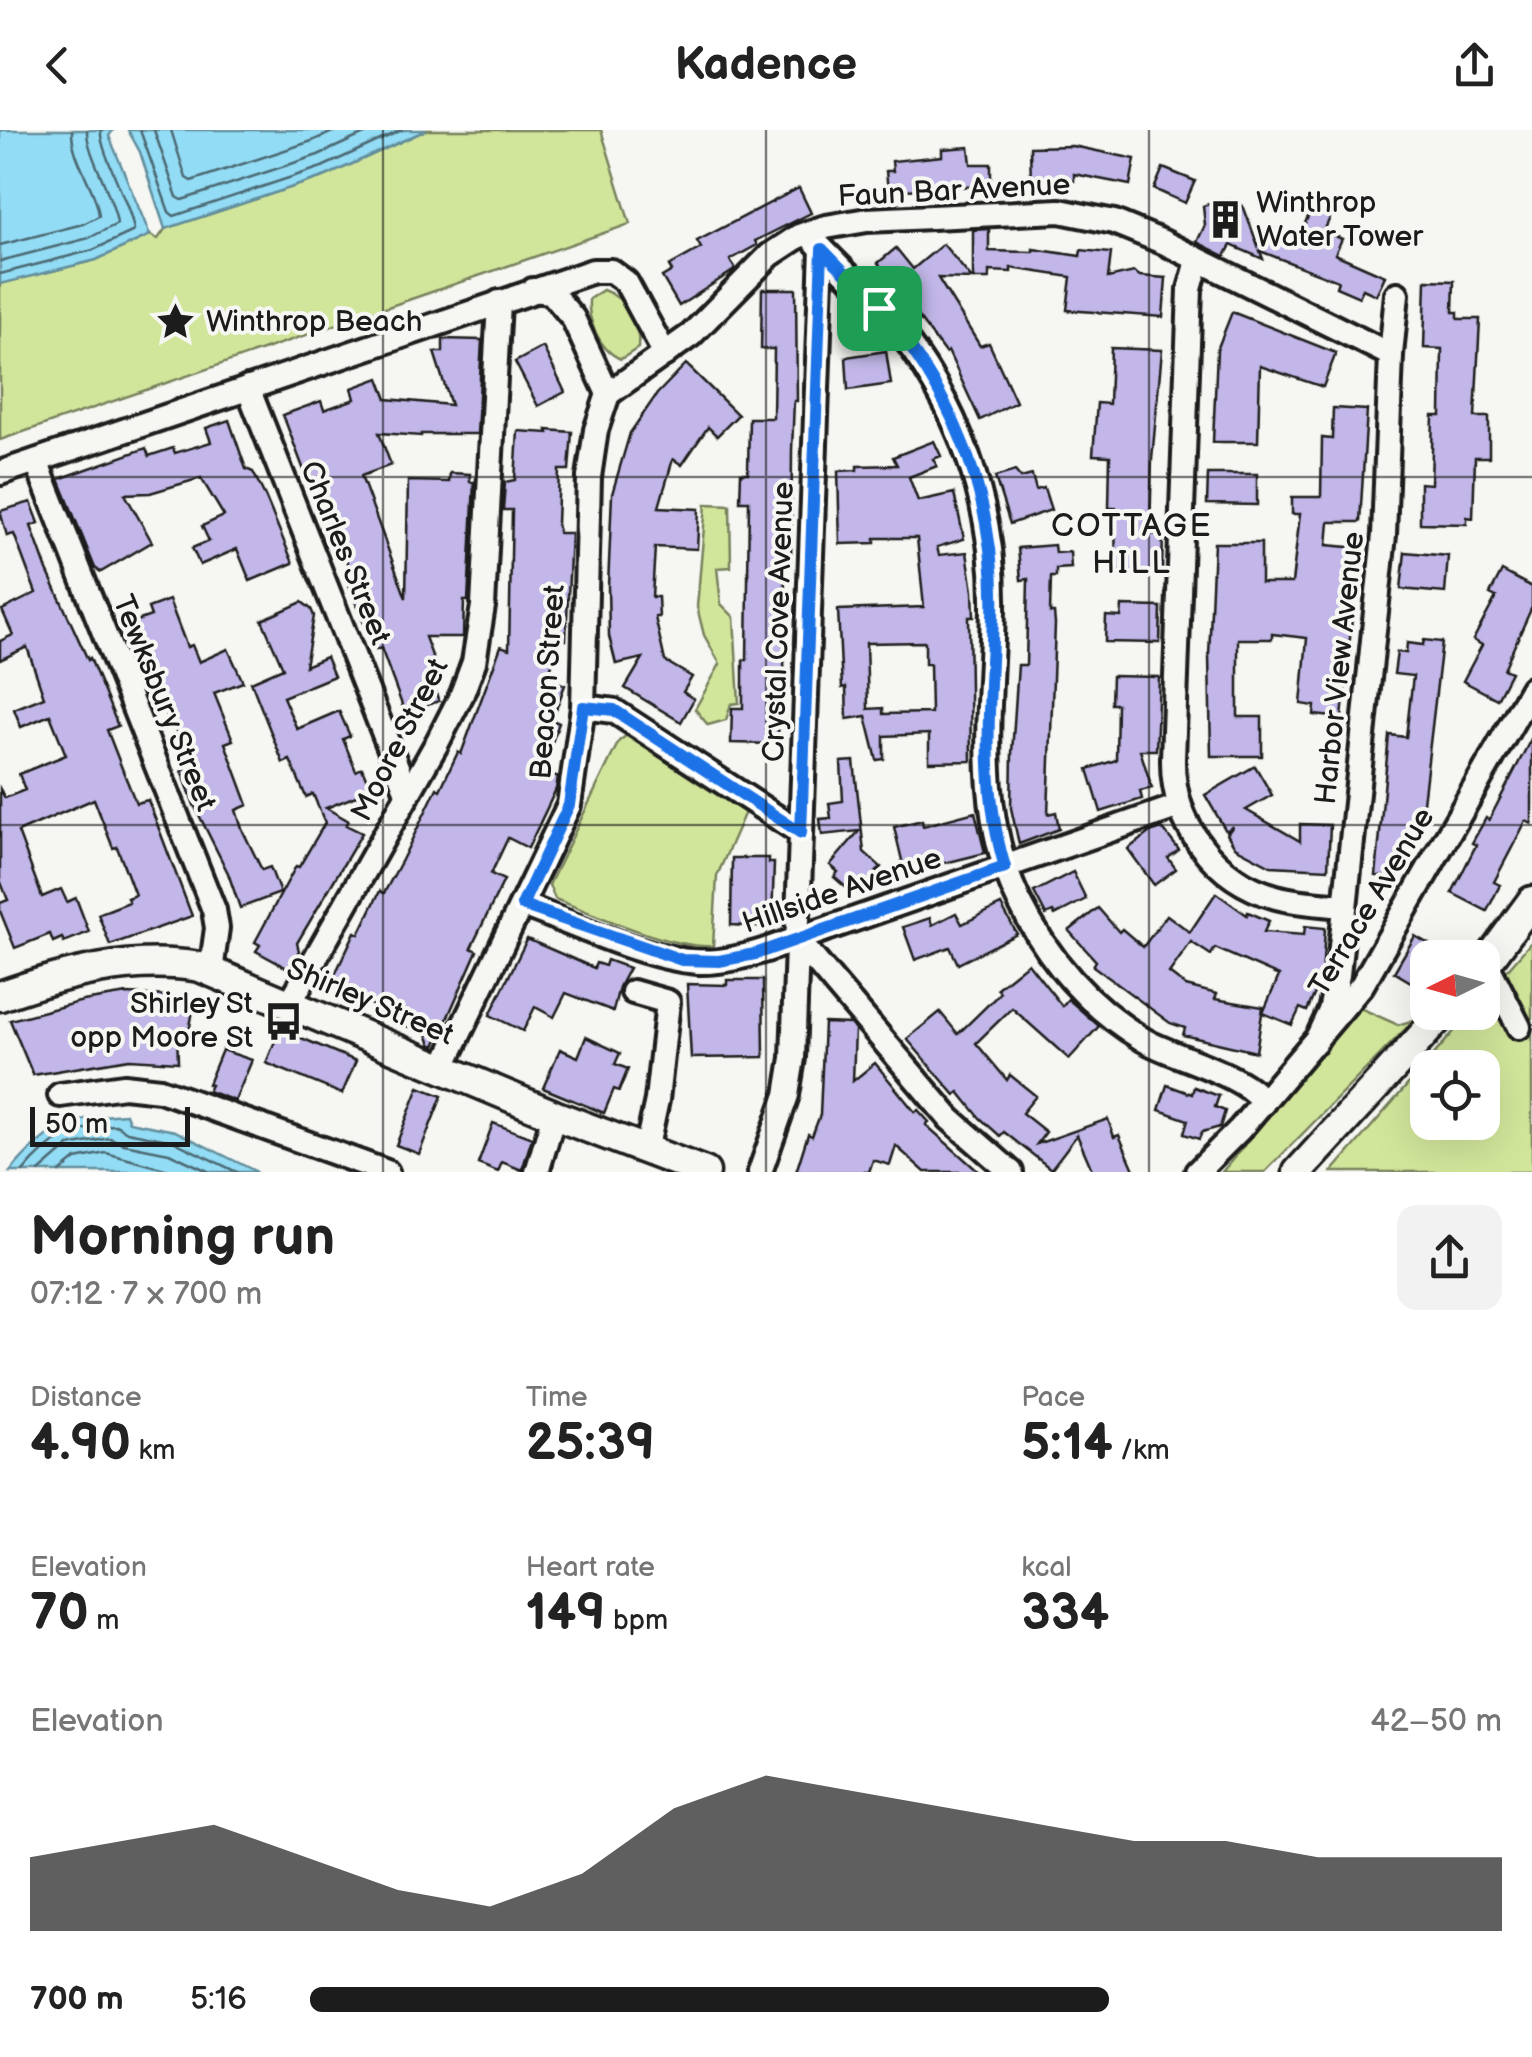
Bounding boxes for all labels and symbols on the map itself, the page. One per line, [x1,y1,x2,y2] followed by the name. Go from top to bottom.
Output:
[837,167,1071,215] street label: Faun Bar Avenue
[1256,185,1424,255] place label: Winthrop Water Tower
[1205,199,1247,241] building icon: Winthrop Water Tower
[837,266,922,351] pin
[155,301,197,343] place icon: Winthrop Beach
[206,304,422,340] place label: Winthrop Beach
[292,456,398,650] street label: Charles Street
[756,481,802,763] street label: Crystal Cove Avenue
[1051,507,1213,583] district label: COTTAGE HILL
[1308,530,1372,806] street label: Harbor View Avenue
[523,583,573,781] street label: Beacon Street
[104,590,224,816] street label: Tewksbury Street
[344,653,456,827] street label: Moore Street
[1302,801,1442,1003] street label: Terrace Avenue
[738,840,946,942] street label: Hillside Avenue
[1410,940,1500,1030] north arrow
[281,951,459,1053] street label: Shirley Street
[70,986,253,1056] place label: Shirley St opp Moore St
[262,1000,304,1042] bus stop icon: Shirley St opp Moore St
[30,1102,190,1146] scale bar

